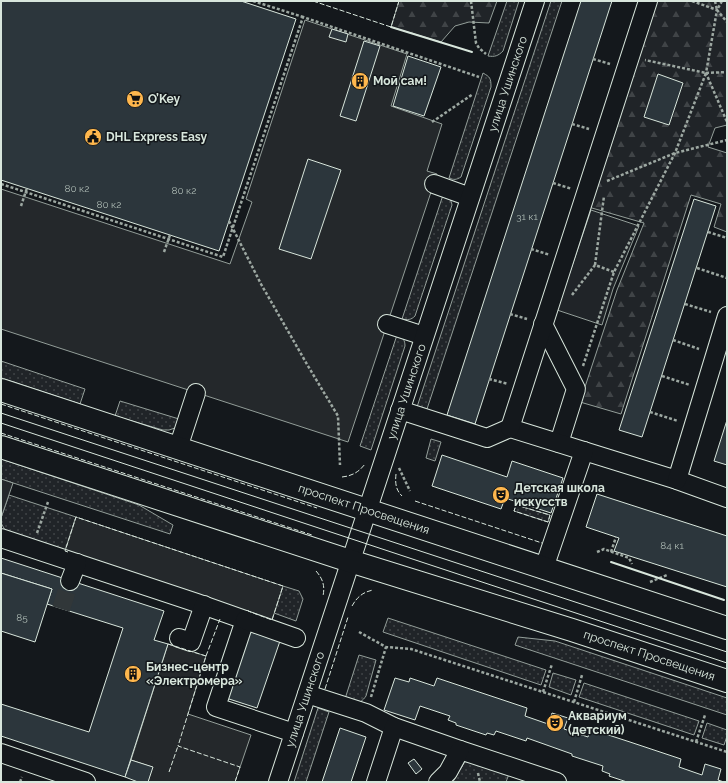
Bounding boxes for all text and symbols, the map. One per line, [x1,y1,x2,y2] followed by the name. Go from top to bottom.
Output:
[485,34,530,133] street label: улица Ушинского
[350,71,370,91] building icon: Мой сам!
[373,74,427,88] place label: Мой сам!
[125,89,145,109] supermarket icon: O’Key
[148,92,181,106] place label: O’Key
[83,127,103,147] public building icon: DHL Express Easy
[106,130,208,144] place label: DHL Express Easy
[64,183,90,194] house number: 80 к2
[171,185,197,196] house number: 80 к2
[96,199,122,210] house number: 80 к2
[516,211,539,222] house number: 31 к1
[384,342,429,441] street label: улица Ушинского
[297,481,431,537] street label: проспект Просвещения
[514,481,605,509] place label: Детская школа искусств
[491,485,511,505] theatre icon: Детская школа искусств
[660,540,684,551] house number: 84 к1
[16,612,28,623] house number: 85
[582,627,717,684] street label: проспект Просвещения
[283,650,327,749] street label: улица Ушинского
[146,660,243,688] place label: Бизнес-центр «Электромера»
[123,664,143,684] building icon: Бизнес-центр «Электромера»
[568,709,627,737] place label: Аквариум (детский)
[545,713,565,733] theatre icon: Аквариум (детский)

